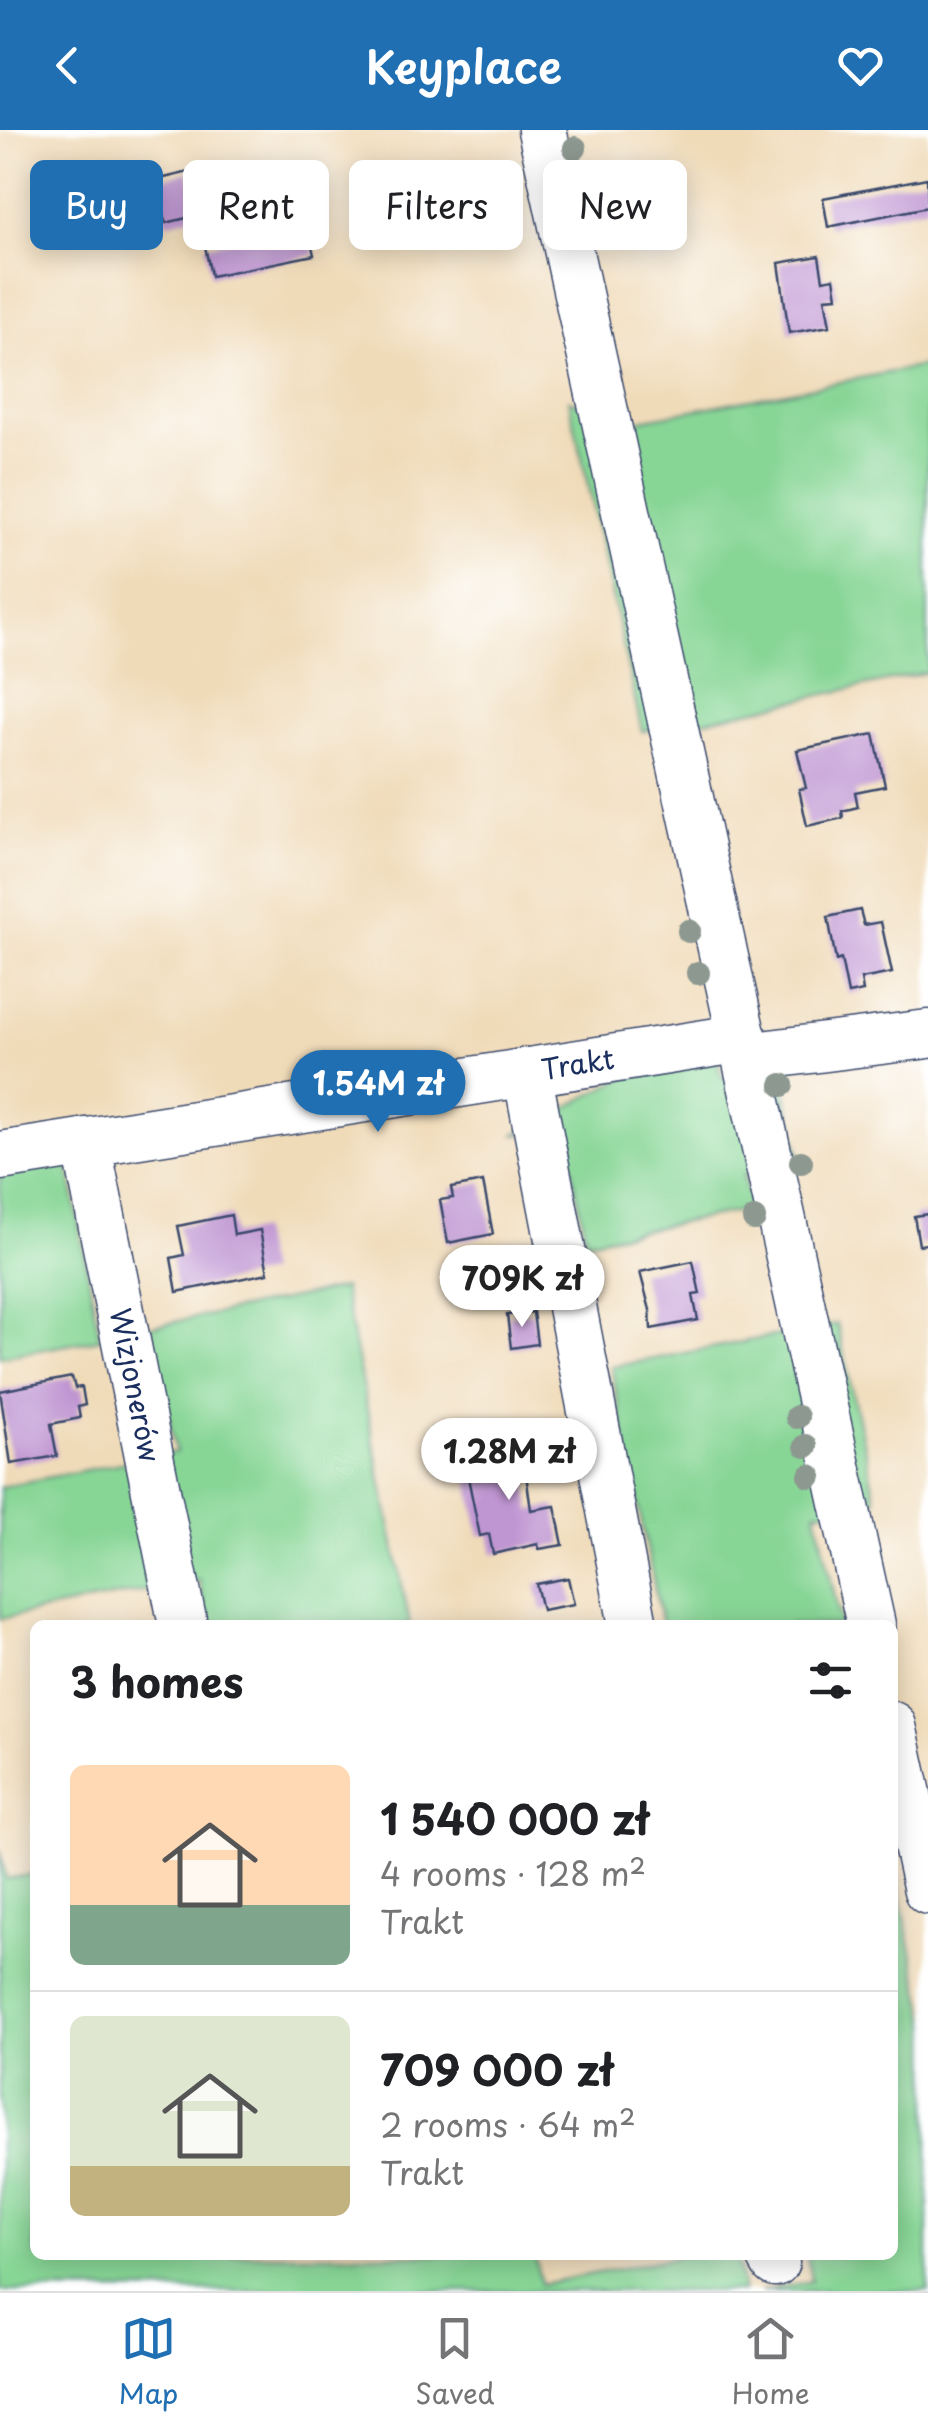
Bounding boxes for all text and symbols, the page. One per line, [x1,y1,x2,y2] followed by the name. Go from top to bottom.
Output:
[366,31,562,99] text: Keyplace
[40,38,95,93] icon: back
[833,38,888,93] icon: heart
[30,160,163,250] chip: Buy
[183,160,329,250] chip: Rent
[349,160,523,250] chip: Filters
[543,160,687,250] chip: New
[538,1036,617,1090] street label: Trakt
[275,1050,481,1135] pin: 1.54M zł
[312,1058,444,1106] text: 1.54M zł
[430,1245,614,1330] pin: 709K zł
[462,1253,582,1301] text: 709K zł
[100,1304,173,1466] street label: Wizjonerów
[406,1418,612,1503] pin: 1.28M zł
[443,1426,575,1474] text: 1.28M zł
[70,1649,243,1712] text: 3 homes
[803,1653,858,1708] icon: filters
[380,1786,648,1849] text: 1 540 000 zł
[150,1805,270,1925] icon: home
[380,1849,646,1897] text: 4 rooms · 128 m²
[380,1897,464,1945] text: Trakt
[380,2037,613,2100] text: 709 000 zł
[150,2056,270,2176] icon: home
[380,2100,636,2148] text: 2 rooms · 64 m²
[380,2148,464,2196] text: Trakt
[118,2311,178,2414] tab: Map
[415,2311,495,2414] tab: Saved
[732,2311,810,2414] tab: Home

